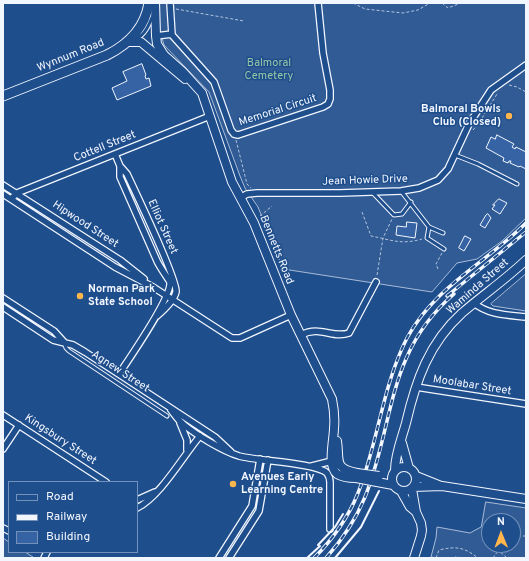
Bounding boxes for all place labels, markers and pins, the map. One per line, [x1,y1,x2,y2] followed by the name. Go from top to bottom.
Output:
[421,103,501,129] place label: Balmoral Bowls Club (Closed)
[504,111,514,121] marker: Balmoral Bowls Club (Closed)
[88,283,155,309] place label: Norman Park State School
[75,291,85,301] marker: Norman Park State School
[241,471,323,497] place label: Avenues Early Learning Centre
[228,479,238,489] marker: Avenues Early Learning Centre

